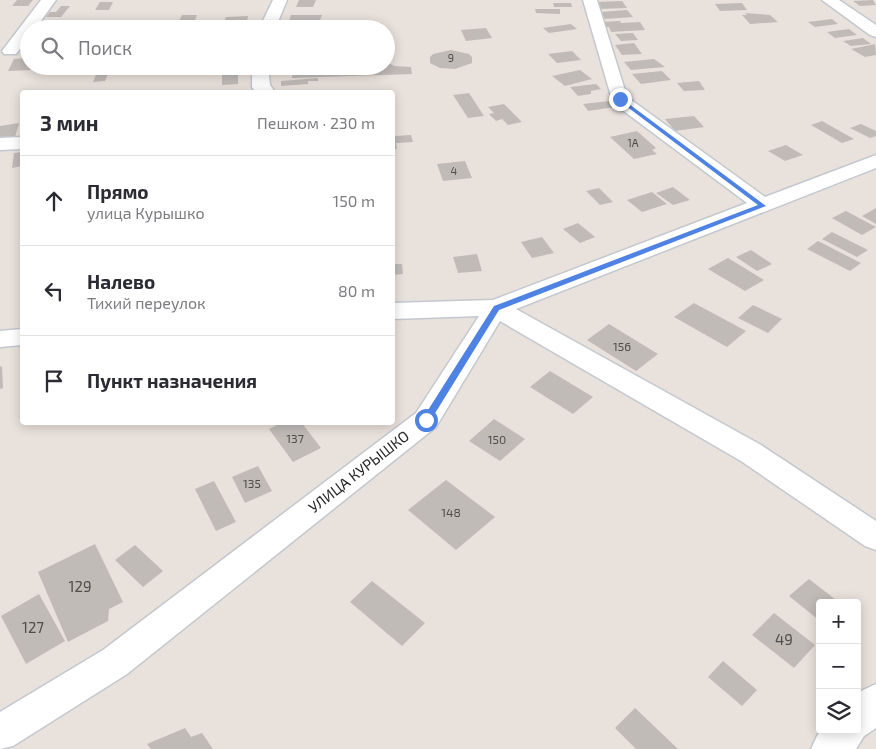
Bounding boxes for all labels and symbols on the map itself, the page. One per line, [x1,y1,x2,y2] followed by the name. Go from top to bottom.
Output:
[448,51,454,64] house number: 9
[609,88,632,111] route end
[627,136,639,149] house number: 1А
[451,164,458,177] house number: 4
[613,339,631,353] house number: 156
[415,409,438,432] route start
[304,426,412,516] street label: УЛИЦА КУРЫШКО
[286,431,304,445] house number: 137
[488,432,506,446] house number: 150
[243,476,261,490] house number: 135
[441,505,461,519] house number: 148
[69,577,91,595] house number: 129
[22,618,44,636] house number: 127
[775,630,793,648] house number: 49

